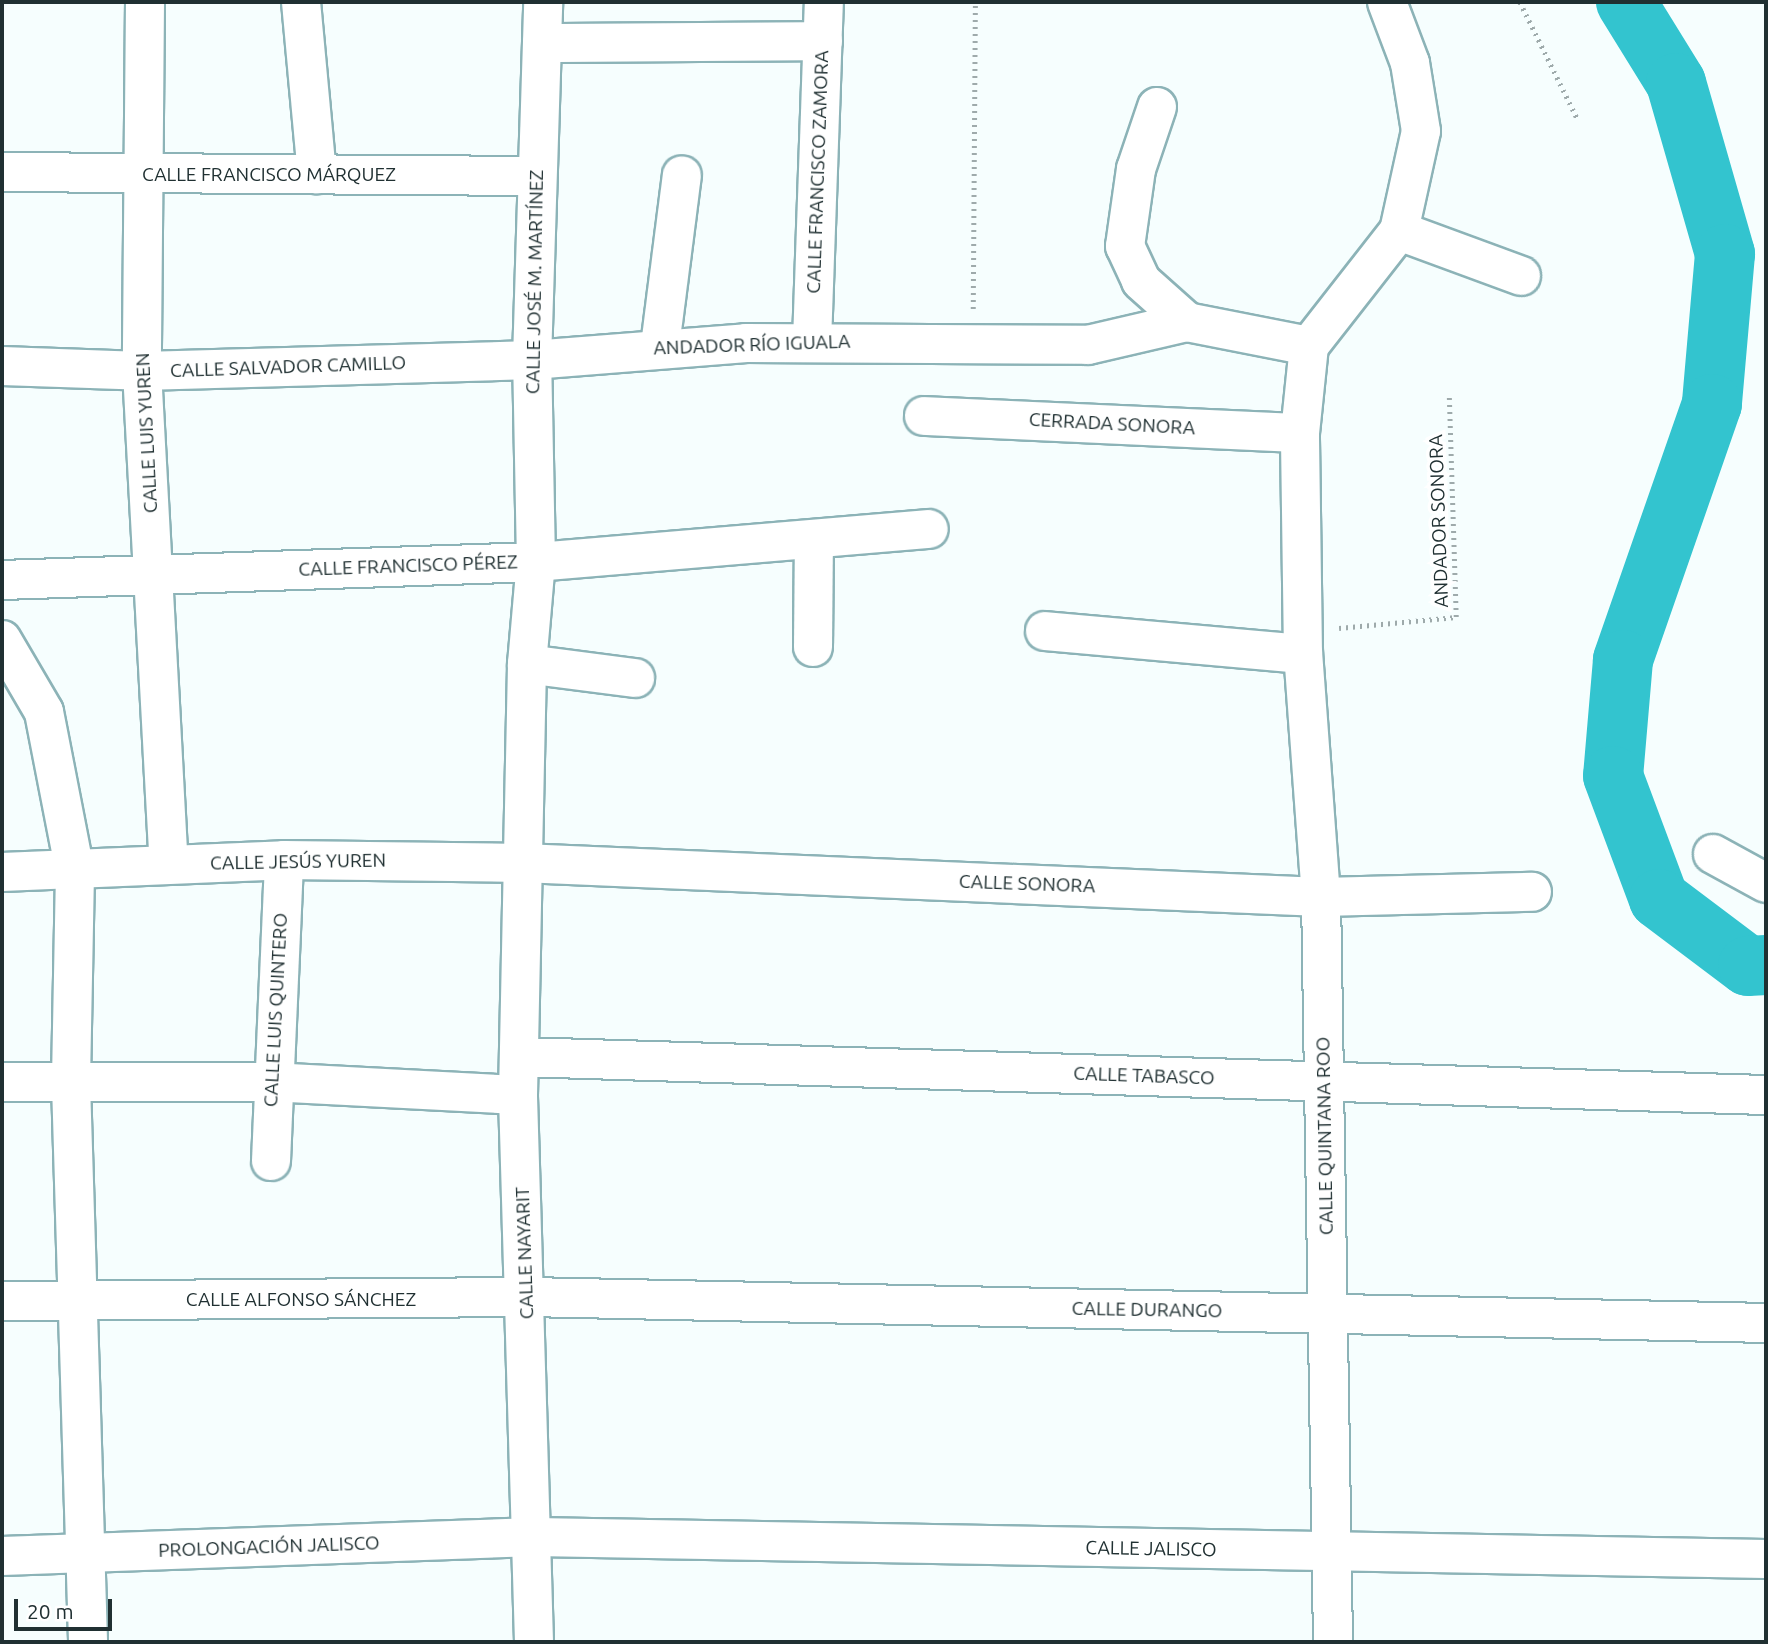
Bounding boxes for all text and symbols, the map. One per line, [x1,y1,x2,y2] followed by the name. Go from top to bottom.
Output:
[802,50,834,294] street label: CALLE FRANCISCO ZAMORA
[142,164,396,186] street label: CALLE FRANCISCO MÁRQUEZ
[522,170,548,394] street label: CALLE JOSÉ M. MARTÍNEZ
[653,330,851,360] street label: ANDADOR RÍO IGUALA
[170,351,406,383] street label: CALLE SALVADOR CAMILLO
[131,352,163,514] street label: CALLE LUIS YUREN
[1028,408,1196,440] street label: CERRADA SONORA
[1425,434,1453,608] street label: ANDADOR SONORA
[298,551,518,581] street label: CALLE FRANCISCO PÉREZ
[210,849,386,875] street label: CALLE JESÚS YUREN
[958,870,1096,898] street label: CALLE SONORA
[260,912,292,1108] street label: CALLE LUIS QUINTERO
[1312,1037,1338,1235] street label: CALLE QUINTANA ROO
[1073,1062,1215,1090] street label: CALLE TABASCO
[511,1186,539,1320] street label: CALLE NAYARIT
[186,1289,416,1311] street label: CALLE ALFONSO SÁNCHEZ
[1071,1297,1223,1323] street label: CALLE DURANGO
[158,1532,380,1562] street label: PROLONGACIÓN JALISCO
[1085,1536,1217,1562] street label: CALLE JALISCO
[18,1584,116,1628] scale bar
[27,1599,74,1623] text: 20 m

